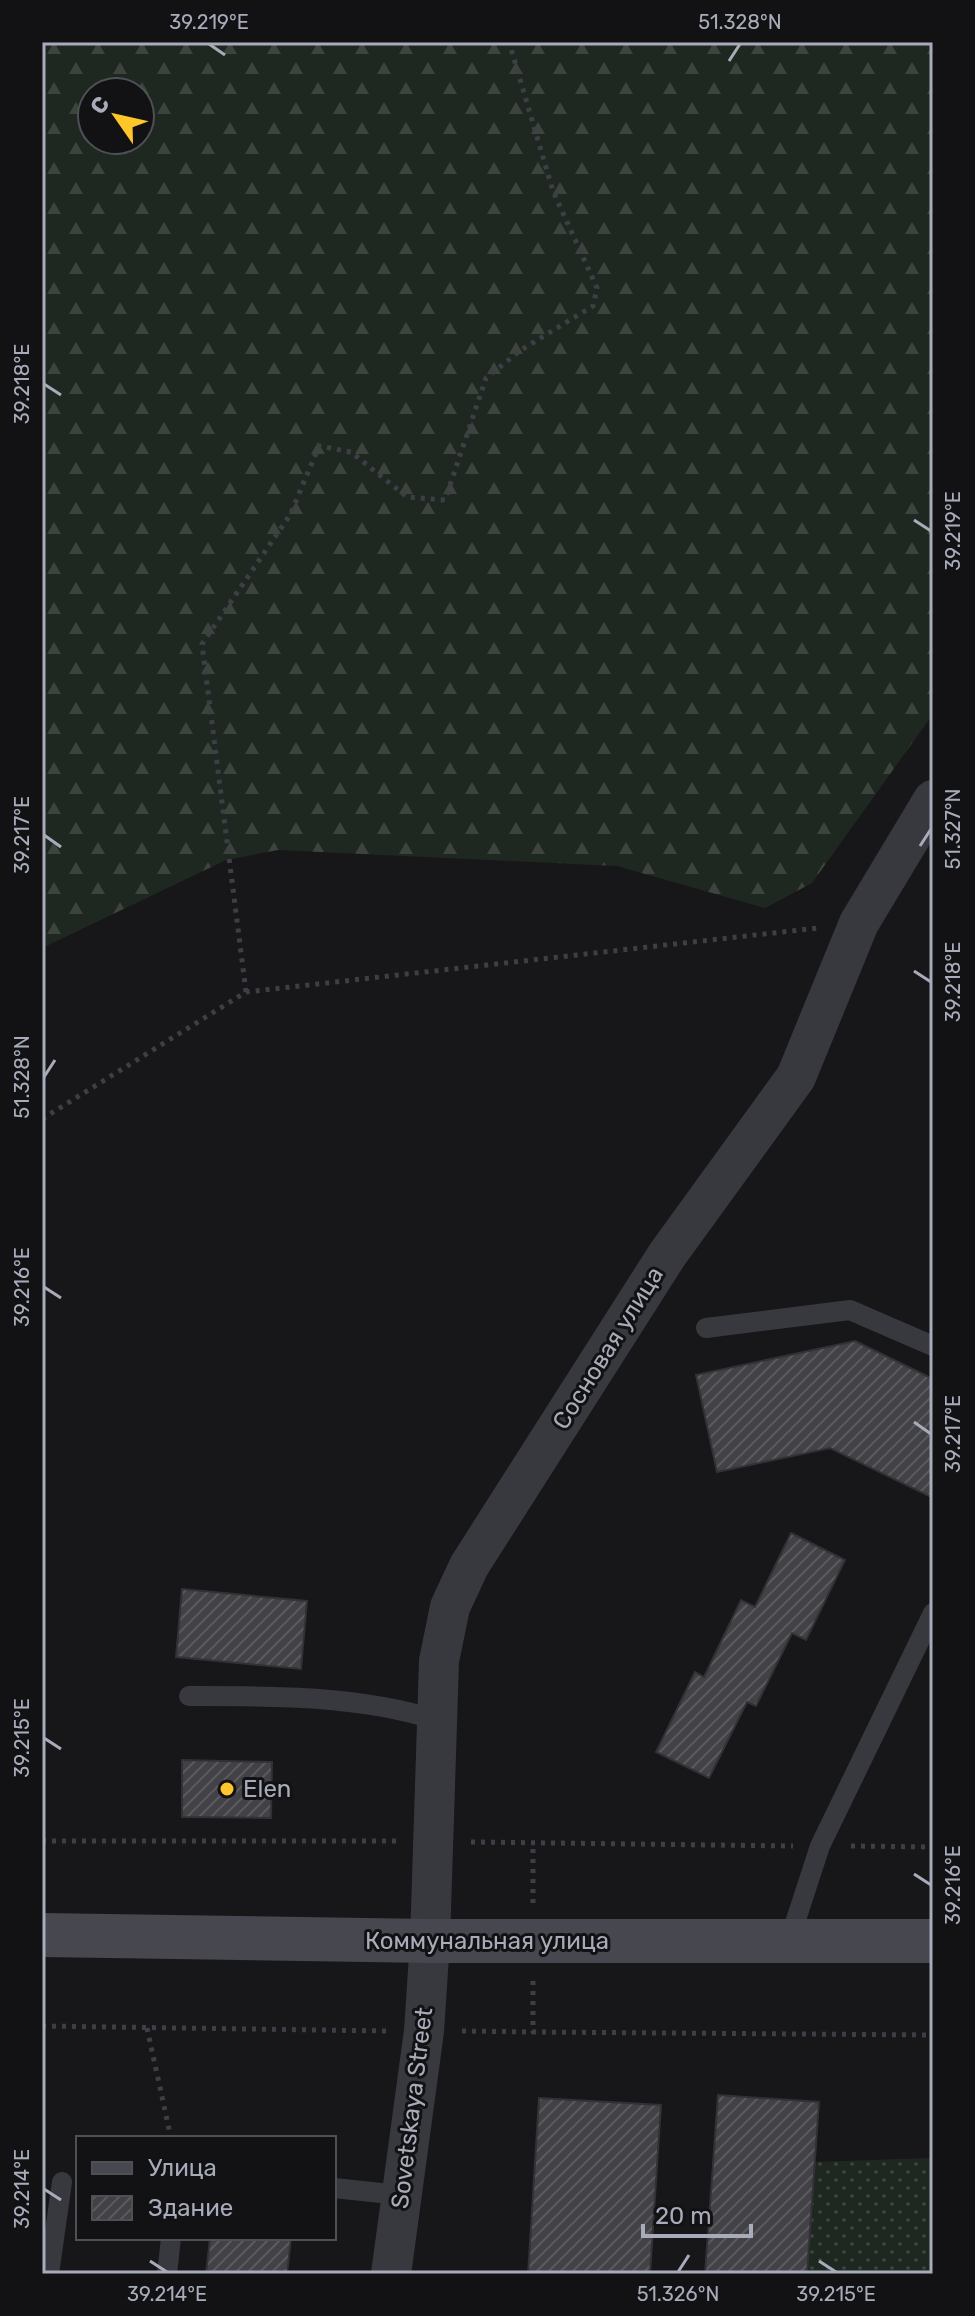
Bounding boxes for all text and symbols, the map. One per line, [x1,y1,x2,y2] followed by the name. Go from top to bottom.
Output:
[169,10,249,34] text: 39.219°E
[698,10,782,34] text: 51.328°N
[76,76,156,156] north arrow
[84,91,115,119] text: С
[10,344,34,424] text: 39.218°E
[941,491,965,571] text: 39.219°E
[941,789,965,869] text: 51.327°N
[10,796,34,874] text: 39.217°E
[941,942,965,1022] text: 39.218°E
[10,1035,34,1119] text: 51.328°N
[10,1247,34,1327] text: 39.216°E
[547,1262,669,1434] street label: Сосновая улица
[941,1395,965,1473] text: 39.217°E
[10,1698,34,1778] text: 39.215°E
[243,1775,291,1803] place label: Elen
[218,1780,236,1798] marker: Elen
[941,1845,965,1925] text: 39.216°E
[365,1927,609,1955] street label: Коммунальная улица
[386,2006,438,2210] street label: Sovetskaya Street
[76,2136,336,2240] legend
[10,2149,34,2229] text: 39.214°E
[148,2154,217,2182] text: Улица
[643,2188,751,2238] scale bar
[148,2194,233,2222] text: Здание
[655,2202,712,2230] text: 20 m
[127,2282,207,2306] text: 39.214°E
[637,2282,719,2306] text: 51.326°N
[796,2282,876,2306] text: 39.215°E

